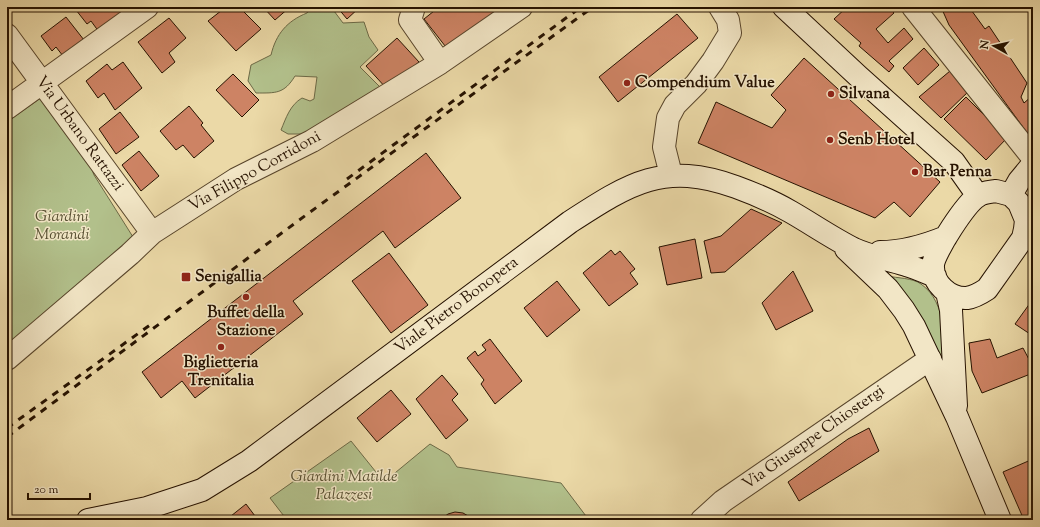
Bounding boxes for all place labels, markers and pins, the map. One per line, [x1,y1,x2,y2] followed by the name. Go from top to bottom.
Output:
[635,72,775,95] place label: Compendium Value
[622,78,632,88] marker: Compendium Value
[839,83,891,106] place label: Silvana
[826,89,836,99] marker: Silvana
[838,129,916,152] place label: Senb Hotel
[825,135,835,145] marker: Senb Hotel
[923,161,992,184] place label: Bar Penna
[910,167,920,177] marker: Bar Penna
[195,266,263,289] place label: Senigallia
[180,271,192,283] marker: Senigallia
[241,292,251,302] marker: Buffet della Stazione
[207,302,285,343] place label: Buffet della Stazione
[216,342,226,352] marker: Biglietteria Trenitalia
[184,352,259,393] place label: Biglietteria Trenitalia

